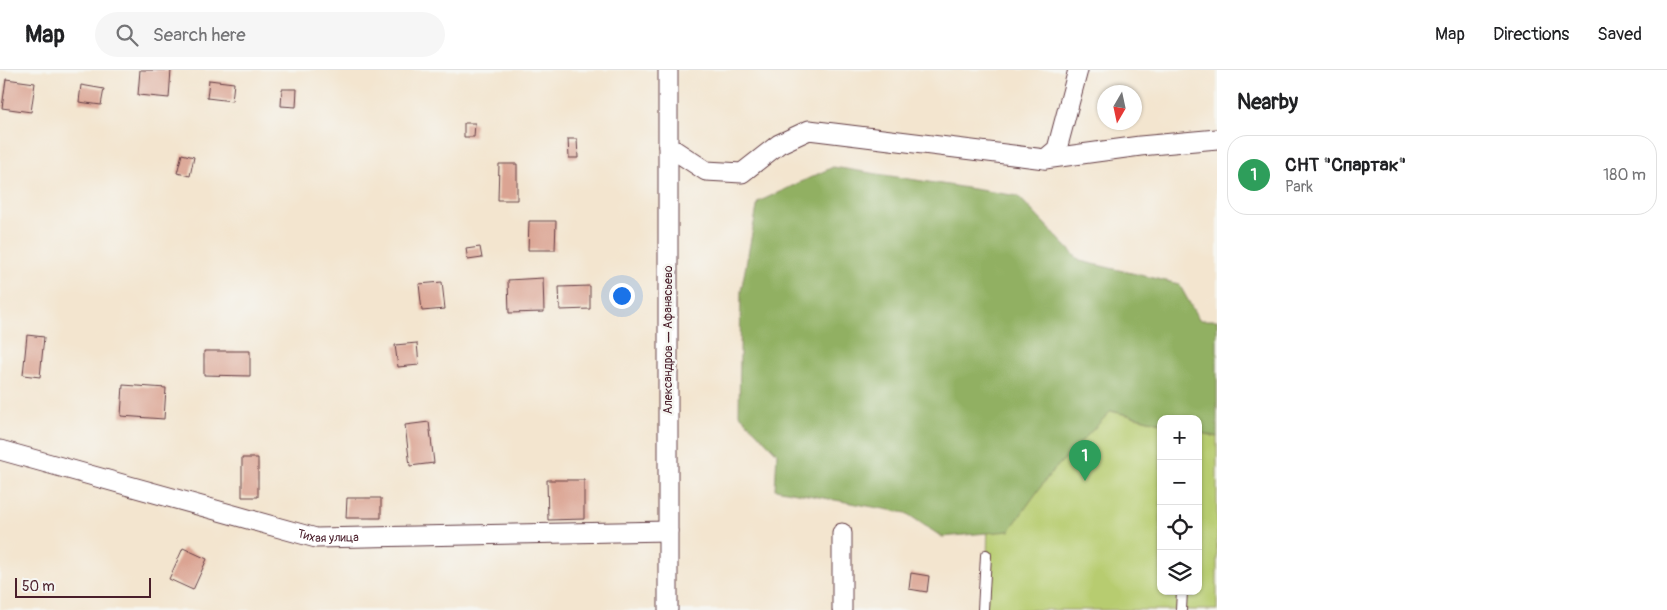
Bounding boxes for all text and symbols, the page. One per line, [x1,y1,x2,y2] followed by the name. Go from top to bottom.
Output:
[95,12,445,57] search box
[25,20,65,49] text: Map
[113,21,141,49] icon: search
[153,23,246,47] text: Search here
[1435,23,1465,46] text: Map
[1493,23,1569,46] text: Directions
[1597,23,1642,46] text: Saved
[1097,85,1142,130] north arrow
[1237,89,1298,116] text: Nearby
[1285,153,1406,177] text: СНТ "Спартак"
[1251,165,1257,185] text: 1
[1603,165,1646,185] text: 180 m
[1285,177,1313,197] text: Park
[661,265,676,414] street label: Александров — Афанасьево
[609,283,635,309] your location
[1157,415,1202,595] map controls
[1157,415,1202,460] button: +
[1069,440,1101,481] pin: 1
[1157,460,1202,505] button: −
[1157,505,1202,550] button: locate
[296,526,359,546] street label: Тихая улица
[1157,550,1202,595] button: layers
[15,575,151,598] scale bar
[22,578,55,595] text: 50 m

